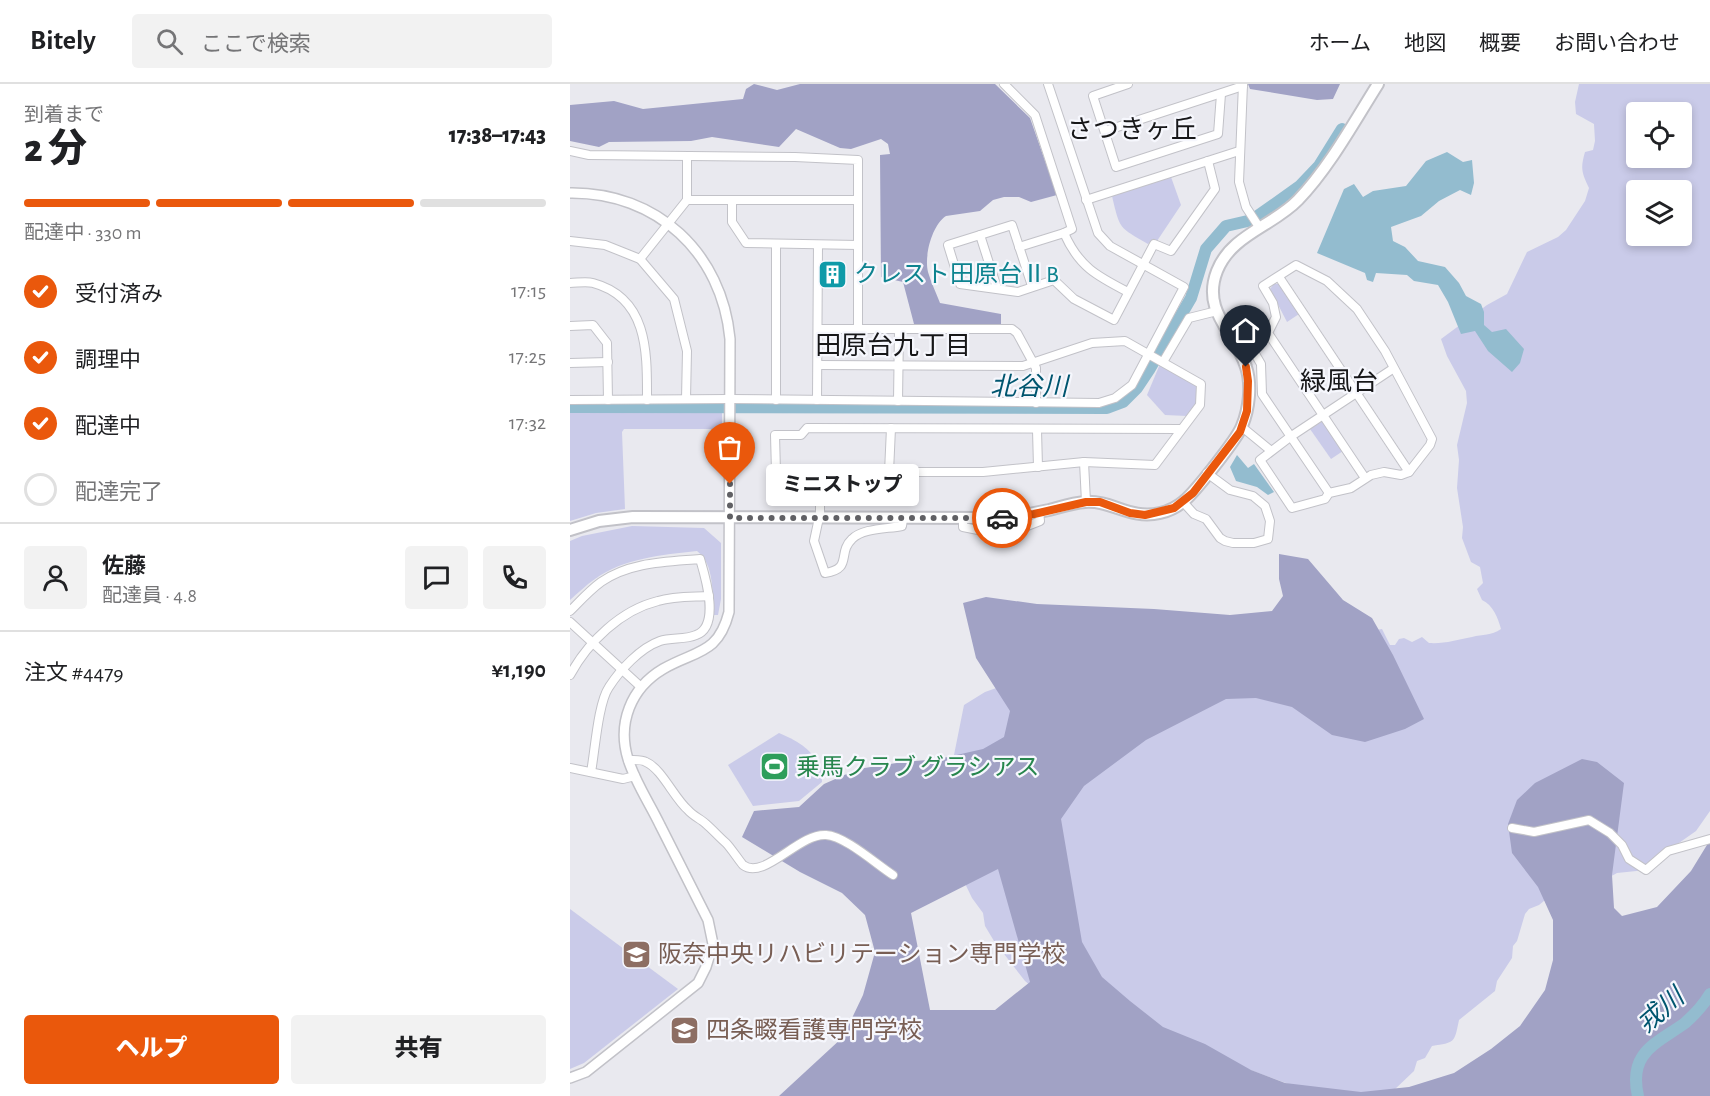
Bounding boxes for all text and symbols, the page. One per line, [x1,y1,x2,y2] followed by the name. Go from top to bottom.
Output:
[132,14,552,68] search box
[153,25,186,58] icon: search
[30,27,96,55] text: Bitely
[201,33,311,55] text: ここで検索
[1309,33,1371,54] text: ホーム
[1404,33,1446,54] text: 地図
[1479,33,1521,54] text: 概要
[1554,33,1680,54] text: お問い合わせ
[1626,102,1692,246] map controls
[1626,102,1692,168] button: locate
[24,105,104,125] text: 到着まで
[1067,116,1197,143] district label: さつきヶ丘
[449,124,546,146] text: 17:38–17:43
[24,130,87,169] text: 2 分
[1626,180,1692,246] button: layers
[24,223,142,243] text: 配達中 · 330 m
[817,258,849,290] building icon: クレスト田原台ⅡB
[854,261,1059,287] place label: クレスト田原台ⅡB
[24,275,57,308] icon: check
[511,281,546,301] text: 17:15
[75,283,163,305] text: 受付済み
[1220,305,1271,367] pin
[1229,314,1262,347] icon: home
[815,332,971,359] district label: 田原台九丁目
[24,341,57,374] icon: check
[509,347,546,367] text: 17:25
[75,349,141,371] text: 調理中
[1300,368,1378,395] district label: 緑風台
[990,373,1071,400] water label: 北谷川
[24,407,57,440] icon: check
[509,413,546,433] text: 17:32
[75,415,141,437] text: 配達中
[704,422,755,484] pin
[713,431,746,464] icon: bag
[766,463,919,505] callout: ミニストップ
[783,475,903,495] text: ミニストップ
[75,481,163,503] text: 配達完了
[972,488,1032,548] courier
[986,502,1019,535] icon: car
[24,546,87,609] button: person
[405,546,468,609] button: chat
[483,546,546,609] button: phone
[102,555,146,577] text: 佐藤
[102,586,197,606] text: 配達員 · 4.8
[491,659,546,681] text: ¥1,190
[24,662,124,684] text: 注文 #4479
[759,751,791,783] sports icon: 乗馬クラブ グラシアス
[796,754,1039,780] place label: 乗馬クラブ グラシアス
[621,938,653,970] school or university icon: 阪奈中央リハビリテーション専門学校
[658,941,1066,967] place label: 阪奈中央リハビリテーション専門学校
[1632,981,1691,1038] water label: 戎川
[669,1014,701,1046] school or university icon: 四条畷看護専門学校
[24,1015,279,1084] button: ヘルプ
[291,1015,546,1084] button: 共有
[706,1017,922,1043] place label: 四条畷看護専門学校

